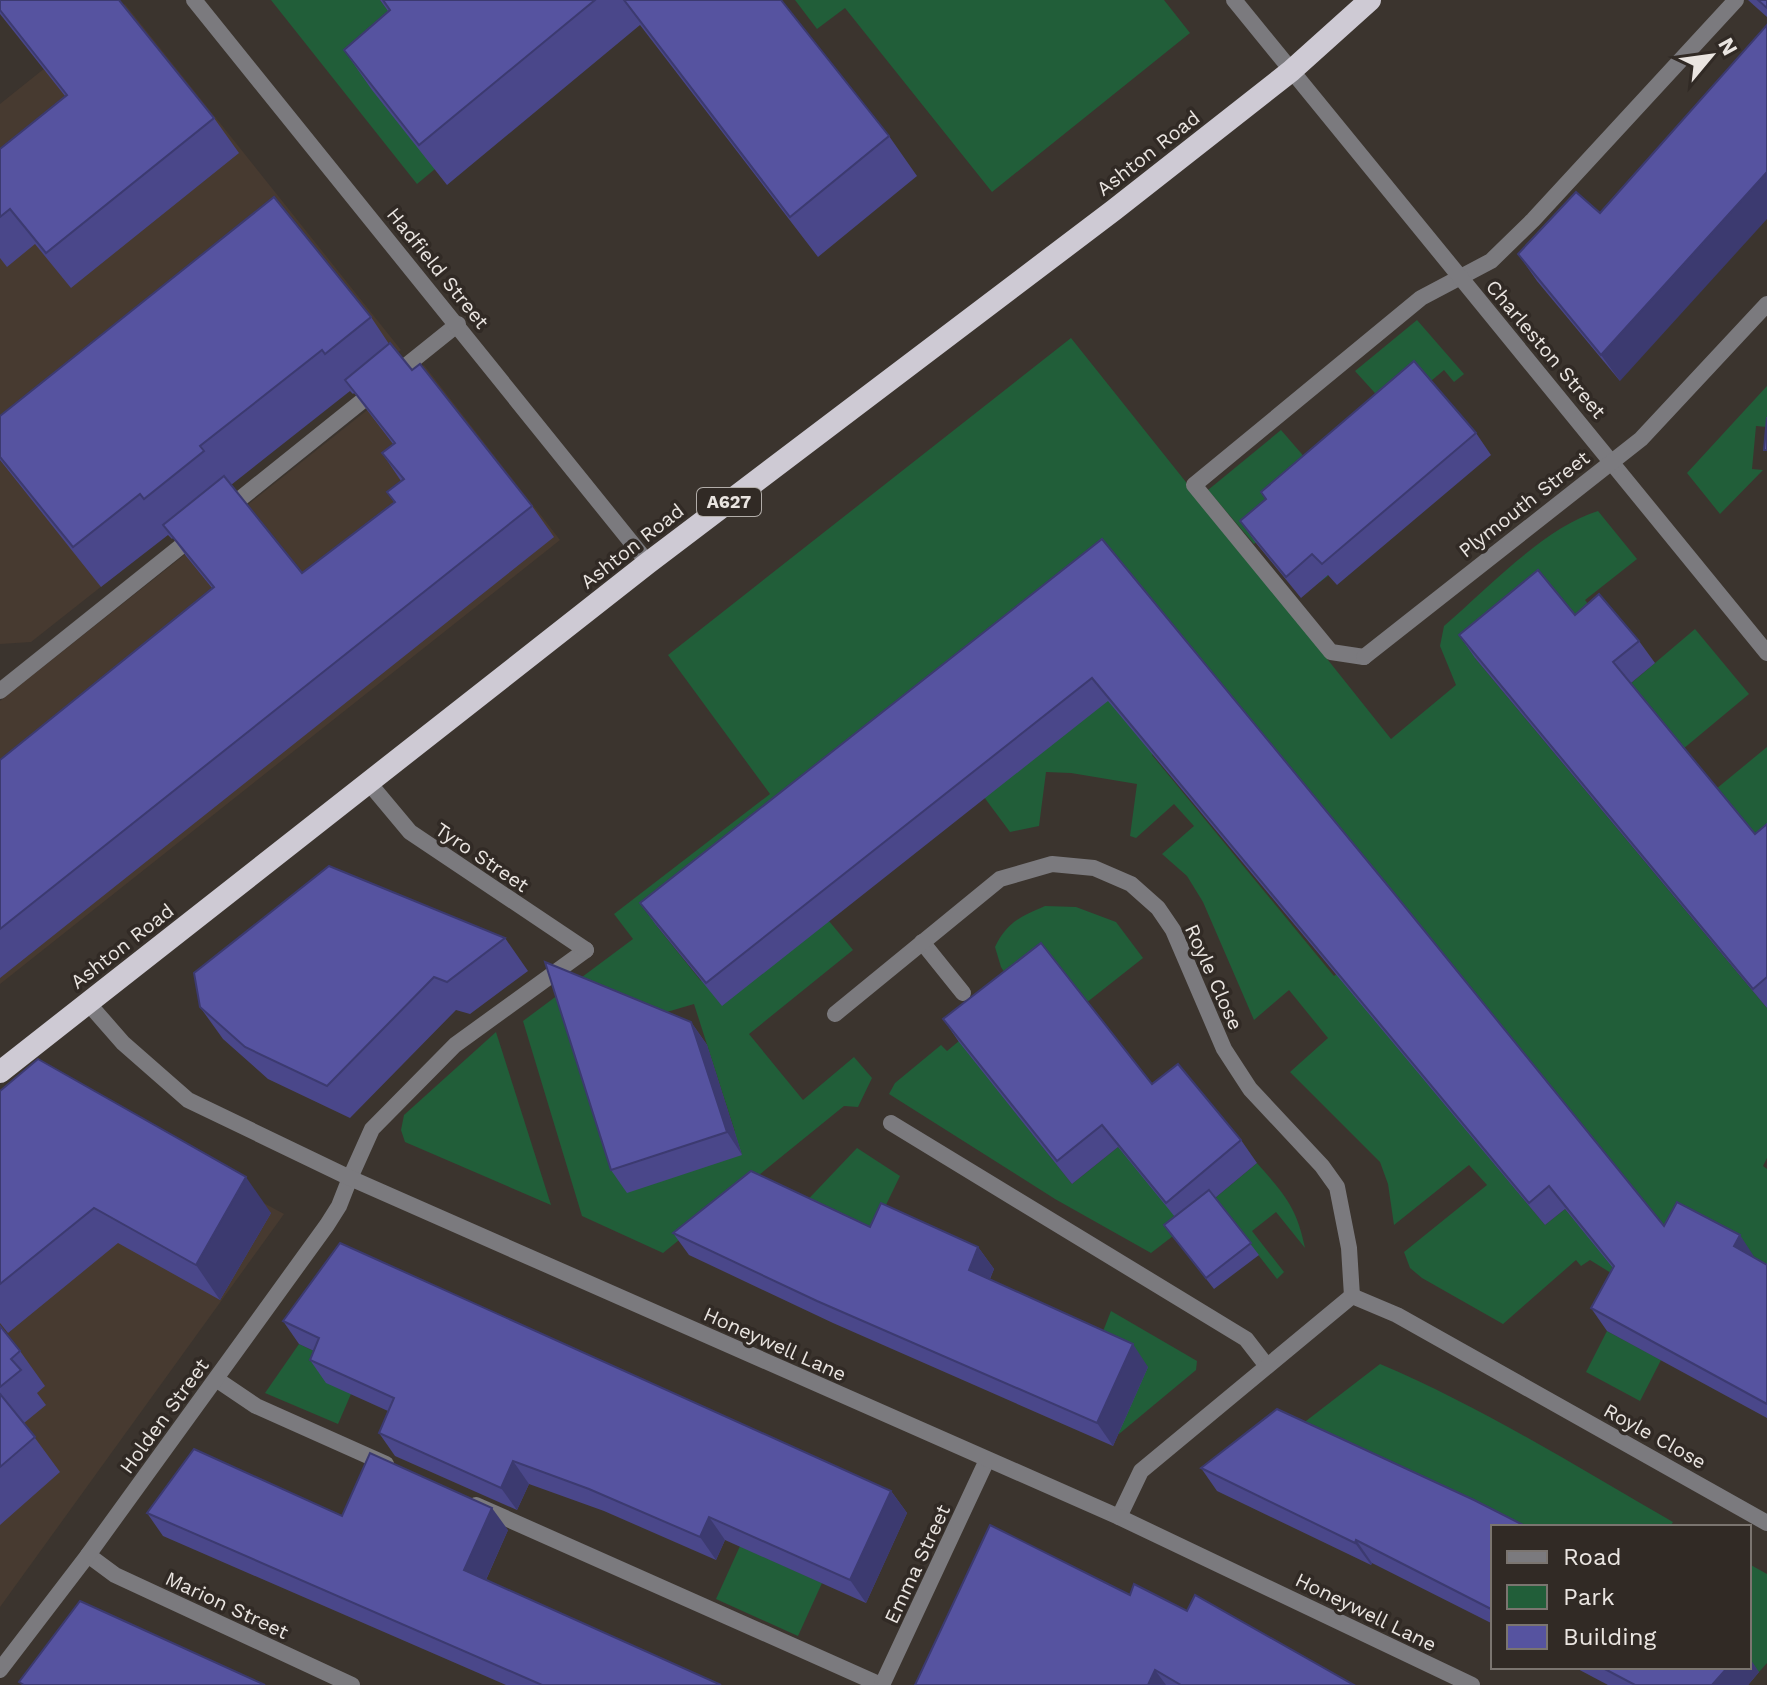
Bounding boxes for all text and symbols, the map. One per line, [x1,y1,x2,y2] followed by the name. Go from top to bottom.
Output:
[1671,16,1751,96] north arrow
[1713,33,1743,60] text: N
[1092,105,1204,201] street label: Ashton Road
[382,203,495,334] street label: Hadfield Street
[1481,275,1611,424] street label: Charleston Street
[1454,445,1595,563] street label: Plymouth Street
[697,488,761,516] road number: A627
[576,498,688,594] street label: Ashton Road
[431,817,534,897] street label: Tyro Street
[66,898,178,994] street label: Ashton Road
[1180,920,1248,1034] street label: Royle Close
[700,1302,850,1386] street label: Honeywell Lane
[114,1353,214,1478] street label: Holden Street
[1600,1398,1710,1474] street label: Royle Close
[879,1500,955,1627] street label: Emma Street
[1491,1525,1751,1669] legend
[1563,1543,1622,1571] text: Road
[162,1566,293,1644] street label: Marion Street
[1292,1568,1440,1656] street label: Honeywell Lane
[1563,1583,1615,1611] text: Park
[1563,1623,1656,1651] text: Building

